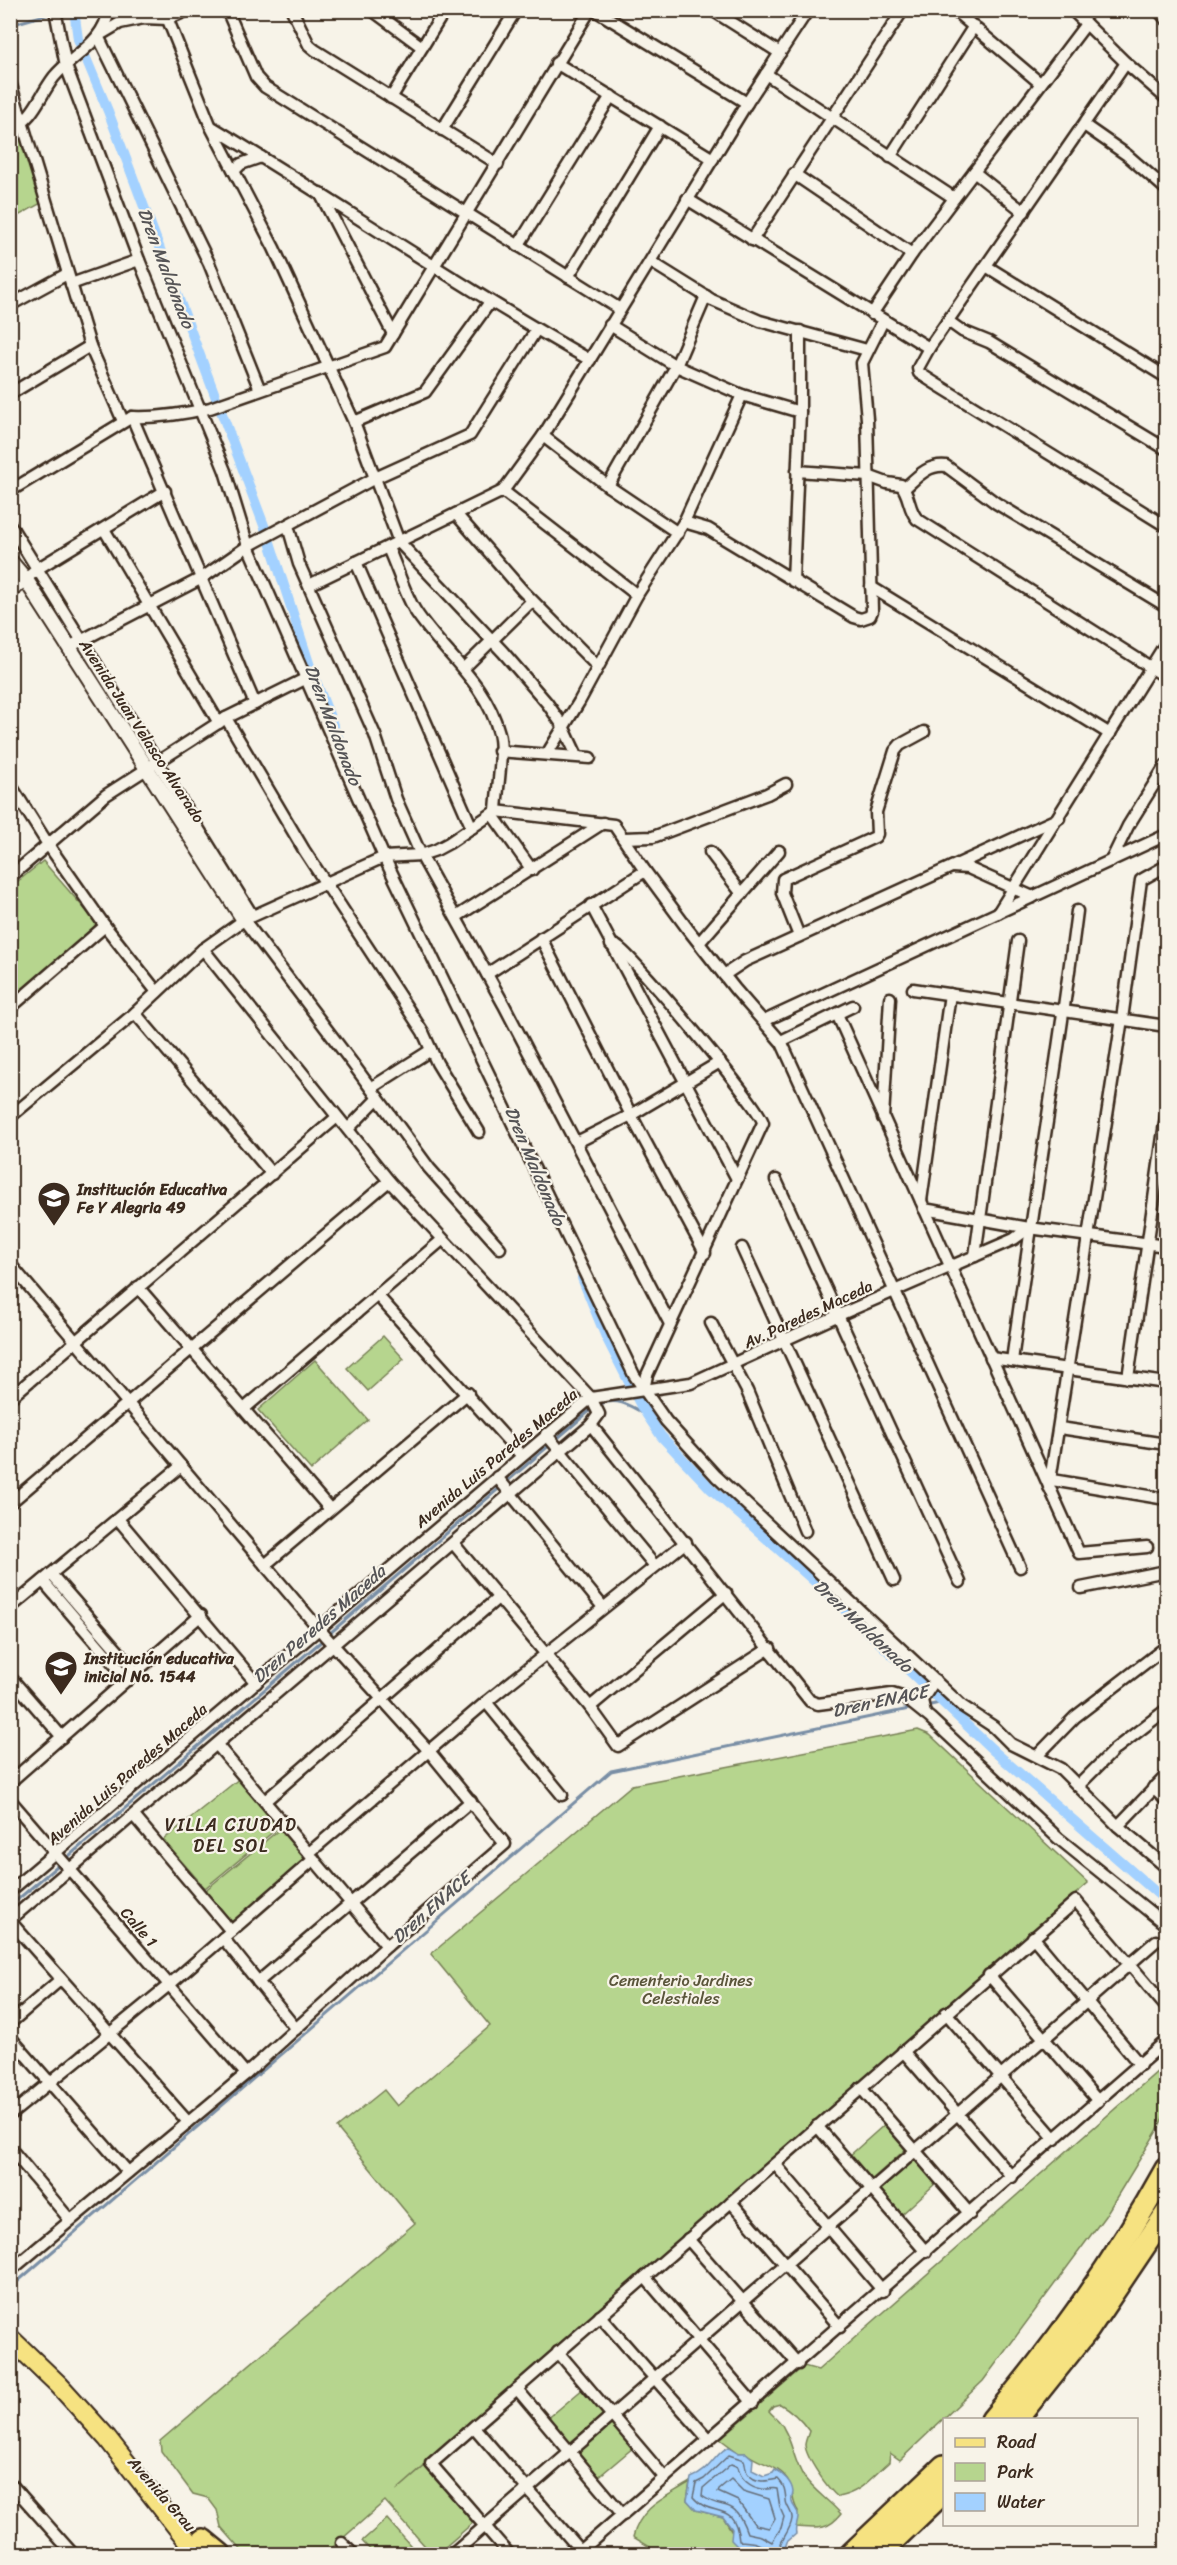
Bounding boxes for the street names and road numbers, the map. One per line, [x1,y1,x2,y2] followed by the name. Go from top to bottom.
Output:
[71,632,213,829] street label: Avenida Juan Velasco Alvarado
[738,1271,877,1357] street label: Av. Paredes Maceda
[407,1380,585,1536] street label: Avenida Luis Paredes Maceda
[39,1695,215,1853] street label: Avenida Luis Paredes Maceda
[113,1900,165,1954] street label: Calle 1
[120,2449,204,2539] street label: Avenida Grau

